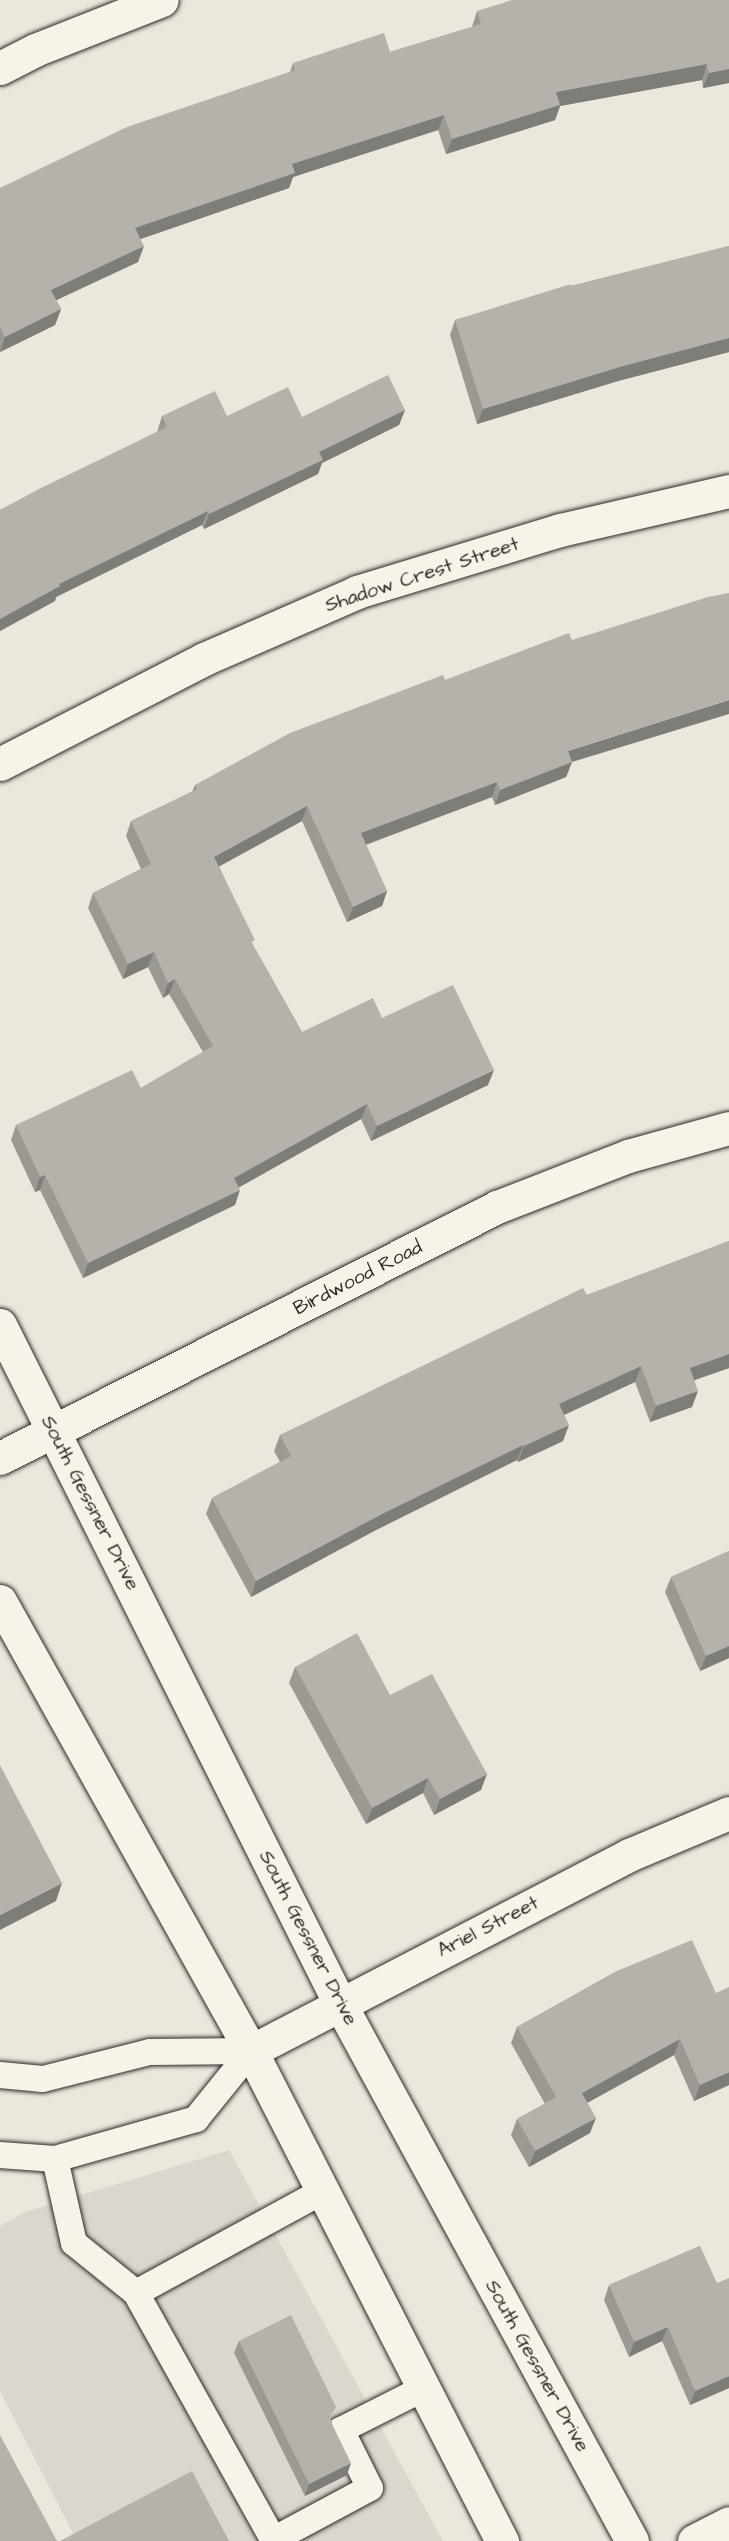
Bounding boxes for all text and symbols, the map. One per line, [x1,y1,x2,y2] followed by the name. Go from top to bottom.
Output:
[322,532,522,618] street label: Shadow Crest Street
[290,1235,426,1321] street label: Birdwood Road
[35,1412,145,1594] street label: South Gessner Drive
[253,1847,363,2029] street label: South Gessner Drive
[433,1891,543,1963] street label: Ariel Street
[480,2276,594,2456] street label: South Gessner Drive

